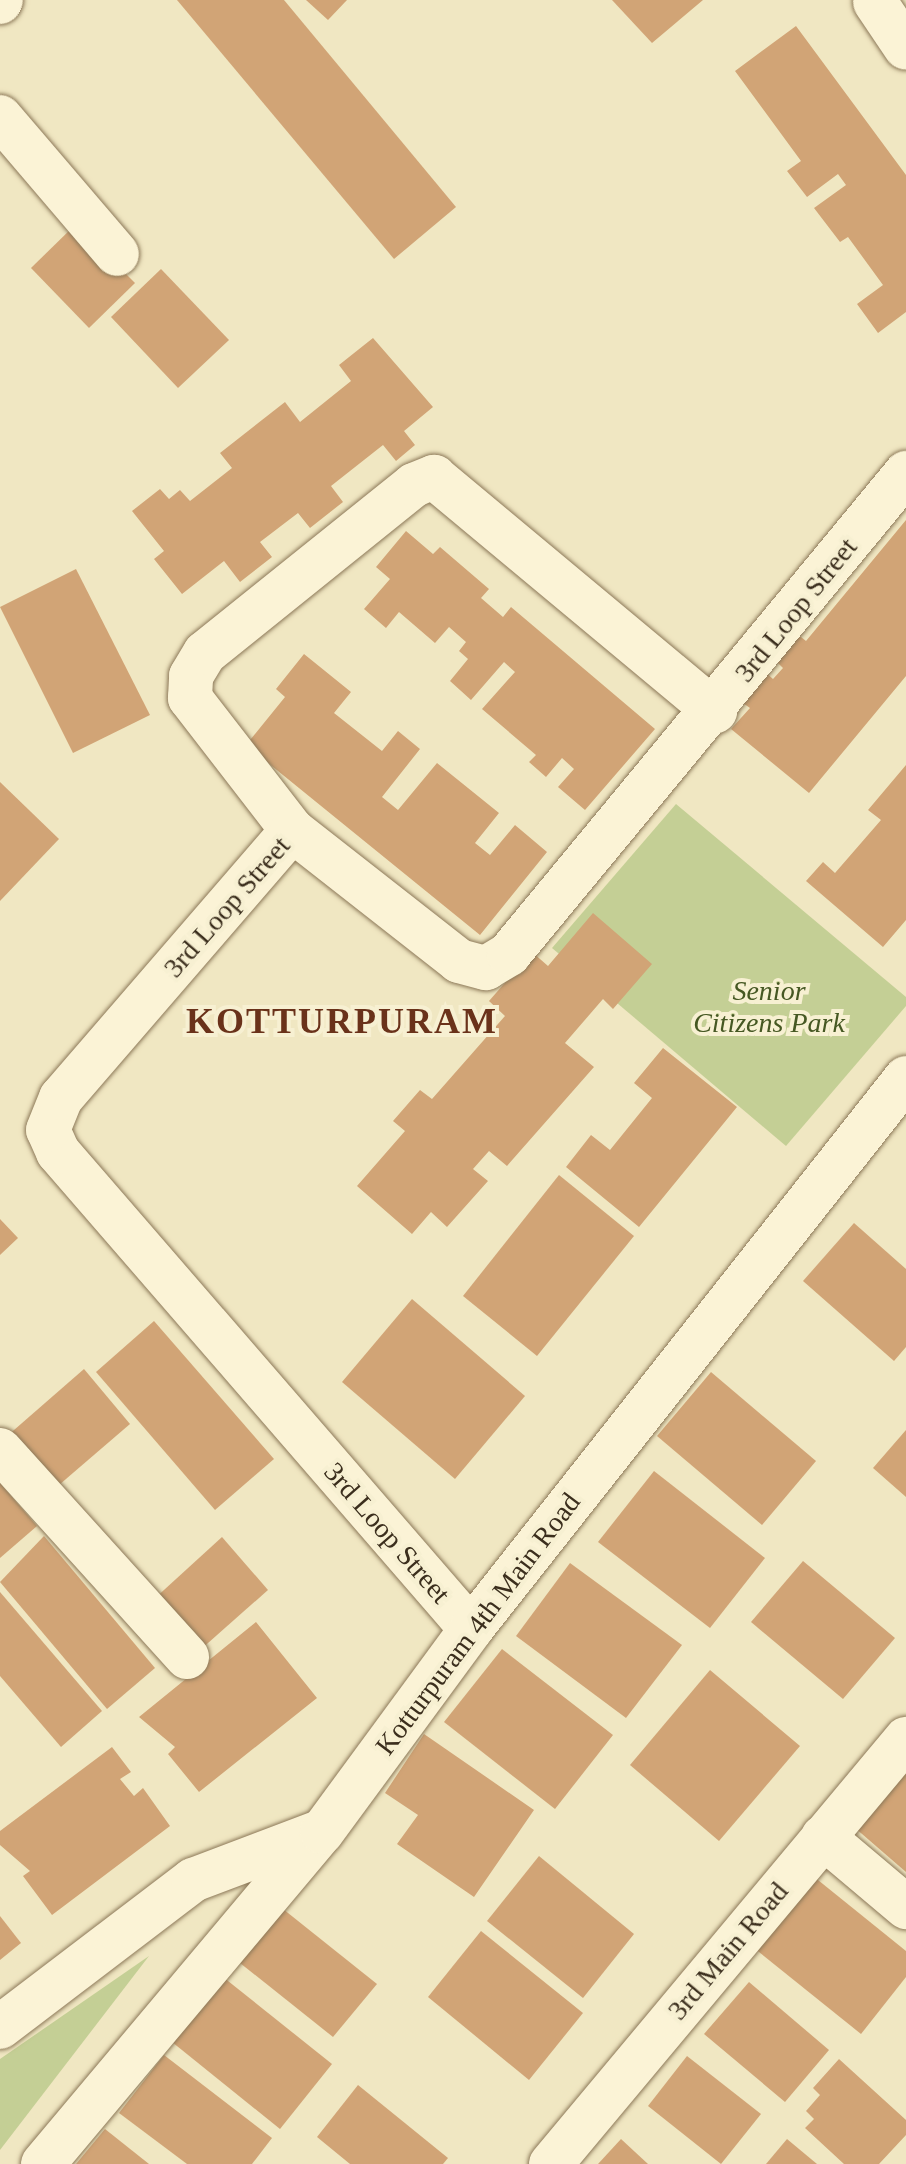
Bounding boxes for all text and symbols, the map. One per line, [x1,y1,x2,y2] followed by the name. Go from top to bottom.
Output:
[728,531,864,689] street label: 3rd Loop Street
[157,830,297,984] street label: 3rd Loop Street
[693,974,845,1040] park label: Senior Citizens Park
[186,1000,498,1044] district label: KOTTURPURAM
[317,1456,457,1610] street label: 3rd Loop Street
[368,1486,588,1762] street label: Kotturpuram 4th Main Road
[661,1875,795,2027] street label: 3rd Main Road

